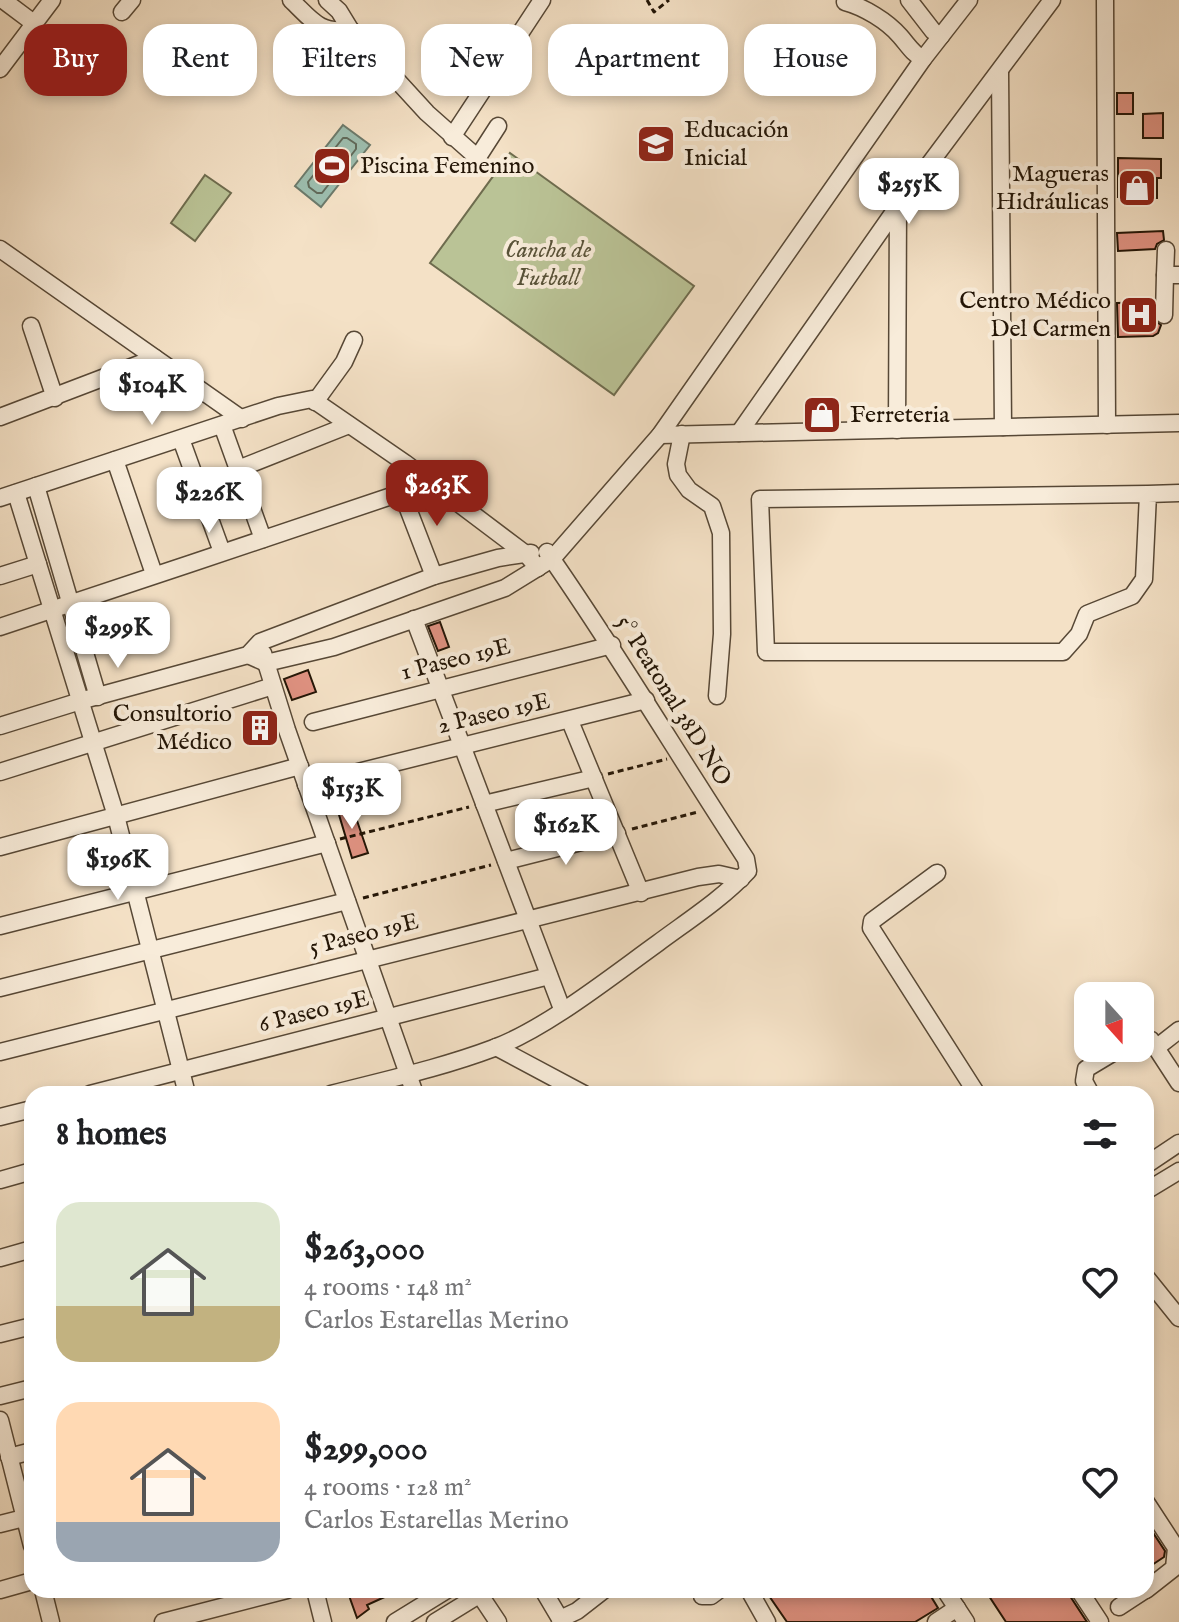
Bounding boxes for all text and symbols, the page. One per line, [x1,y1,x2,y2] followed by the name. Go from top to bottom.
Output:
[24,24,127,96] chip: Buy
[143,24,257,96] chip: Rent
[273,24,405,96] chip: Filters
[421,24,532,96] chip: New
[548,24,728,96] chip: Apartment
[744,24,876,96] chip: House
[684,115,789,174] place label: Educación Inicial
[635,123,677,165] school or university icon: Educación Inicial
[311,145,353,187] sports icon: Piscina Femenino
[360,151,534,182] place label: Piscina Femenino
[853,158,965,226] pin: $255K
[996,159,1109,218] place label: Magueras Hidráulicas
[877,167,941,200] text: $255K
[1116,167,1158,209] shop icon: Magueras Hidráulicas
[505,235,591,294] park label: Cancha de Futball
[959,286,1111,345] place label: Centro Médico Del Carmen
[1118,294,1160,336] hospital icon: Centro Médico Del Carmen
[96,359,208,427] pin: $104K
[118,368,186,401] text: $104K
[801,394,843,436] shop icon: Ferreteria
[850,400,950,431] place label: Ferreteria
[381,460,493,528] pin: $263K
[153,467,265,535] pin: $226K
[404,469,470,502] text: $263K
[175,476,243,509] text: $226K
[62,602,174,670] pin: $299K
[608,610,738,792] street label: 5° Peatonal 38D NO
[84,611,152,644] text: $299K
[398,631,514,689] street label: 1 Paseo 19E
[435,686,553,742] street label: 2 Paseo 19E
[113,699,232,758] place label: Consultorio Médico
[239,707,281,749] building icon: Consultorio Médico
[296,763,408,831] pin: $153K
[321,772,383,805] text: $153K
[510,799,622,867] pin: $162K
[533,808,599,841] text: $162K
[62,834,174,902] pin: $196K
[85,843,151,876] text: $196K
[306,906,422,964] street label: 5 Paseo 19E
[1074,982,1154,1062] north arrow
[1074,982,1154,1062] map controls
[255,983,373,1041] street label: 6 Paseo 19E
[1078,1112,1122,1156] icon: filters
[56,1113,167,1156] text: 8 homes
[304,1228,425,1271] text: $263,000
[120,1234,216,1330] icon: home
[1078,1260,1122,1304] icon: heart
[304,1271,472,1304] text: 4 rooms · 148 m²
[304,1304,569,1337] text: Carlos Estarellas Merino
[304,1428,428,1471] text: $299,000
[120,1434,216,1530] icon: home
[1078,1460,1122,1504] icon: heart
[304,1471,471,1504] text: 4 rooms · 128 m²
[304,1504,569,1537] text: Carlos Estarellas Merino

